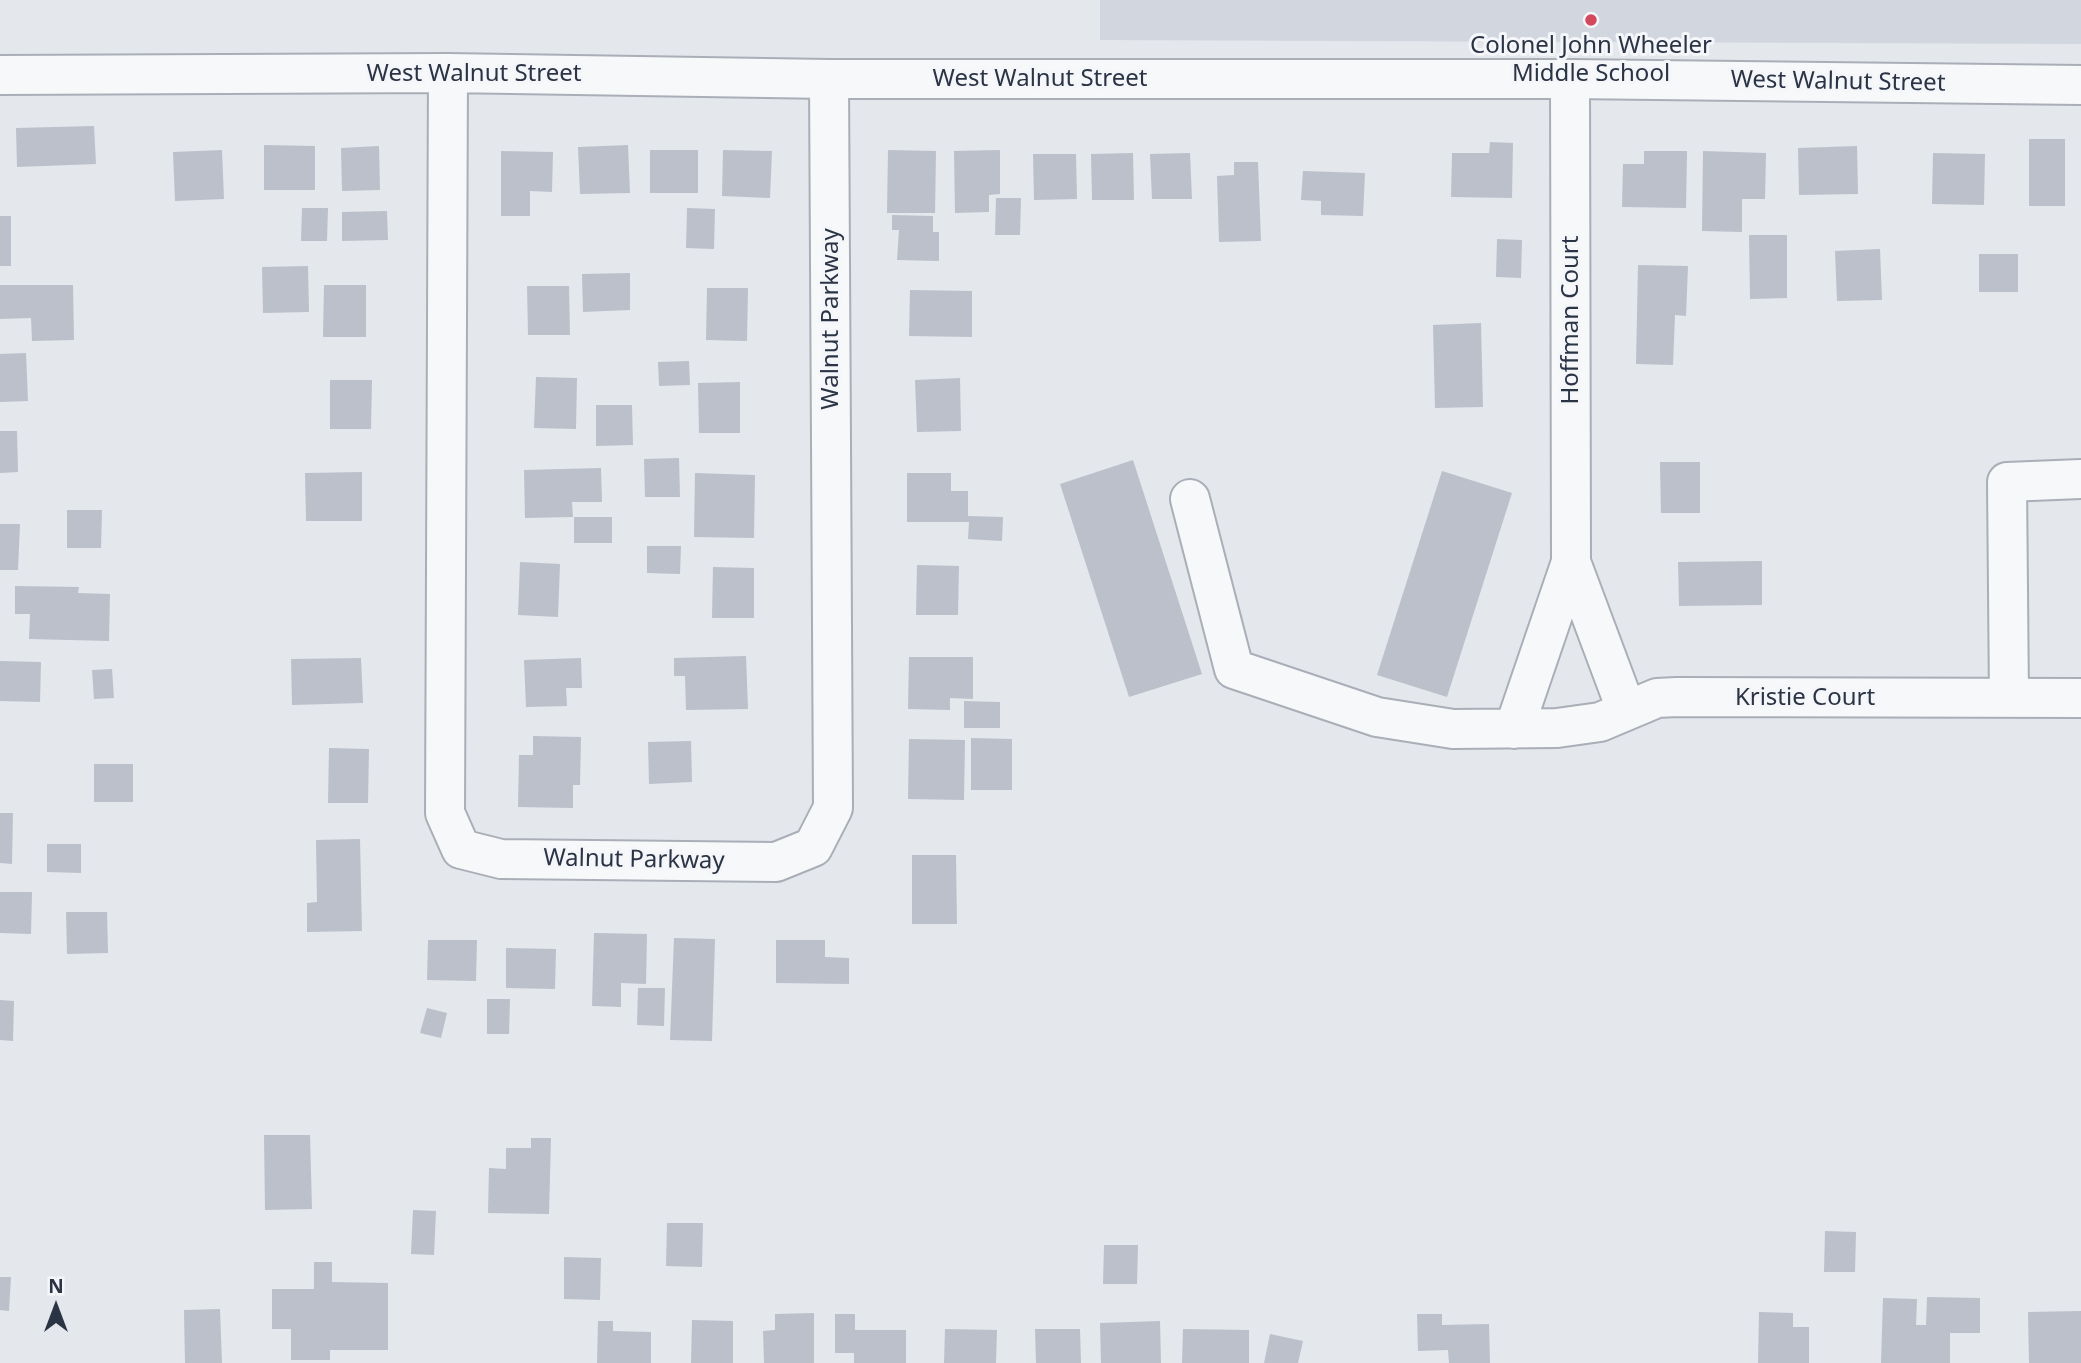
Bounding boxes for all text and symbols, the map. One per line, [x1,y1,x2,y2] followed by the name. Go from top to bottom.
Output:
[1583,12,1599,28] marker: Colonel John Wheeler Middle School
[1470,32,1712,88] place label: Colonel John Wheeler Middle School
[367,60,581,88] street label: West Walnut Street
[933,65,1147,93] street label: West Walnut Street
[1730,66,1946,98] street label: West Walnut Street
[817,228,845,410] street label: Walnut Parkway
[1557,236,1585,404] street label: Hoffman Court
[1735,684,1875,712] street label: Kristie Court
[543,844,725,876] street label: Walnut Parkway
[21,1272,91,1342] north arrow
[48,1273,64,1299] text: N

